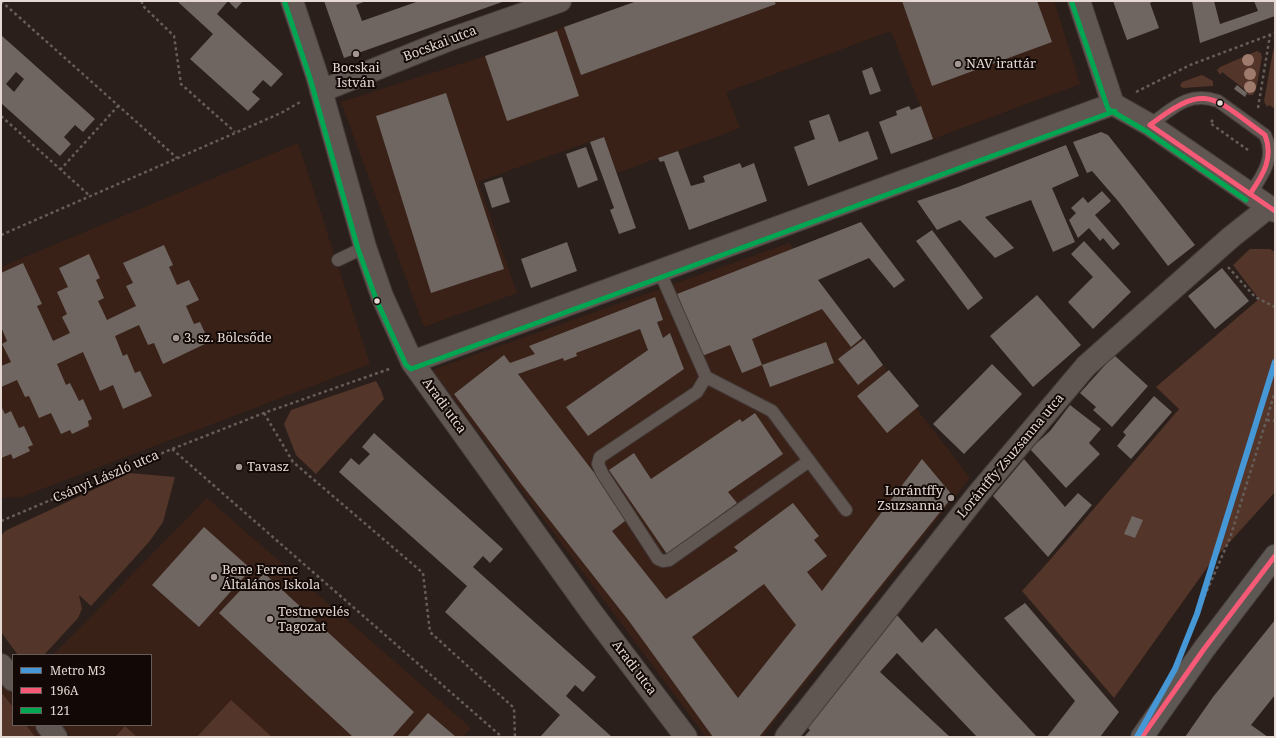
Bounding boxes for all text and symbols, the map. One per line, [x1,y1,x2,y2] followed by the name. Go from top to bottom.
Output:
[401,23,479,65] street label: Bocskai utca
[351,49,361,59] marker: Bocskai István
[966,56,1036,72] place label: NAV irattár
[953,59,963,69] marker: NAV irattár
[332,60,380,91] place label: Bocskai István
[1215,98,1225,108] unlabelled marker
[372,296,382,306] unlabelled marker
[184,330,272,346] place label: 3. sz. Bölcsőde
[171,333,181,343] marker: 3. sz. Bölcsőde
[419,375,469,437] street label: Aradi utca
[954,391,1068,521] street label: Lorántffy Zsuzsanna utca
[51,448,161,506] street label: Csányi László utca
[247,459,289,475] place label: Tavasz
[234,462,244,472] marker: Tavasz
[877,483,943,514] place label: Lorántffy Zsuzsanna
[946,493,956,503] marker: Lorántffy Zsuzsanna
[222,562,320,593] place label: Bene Ferenc Általános Iskola
[209,572,219,582] marker: Bene Ferenc Általános Iskola
[278,604,349,635] place label: Testnevelés Tagozat
[265,614,275,624] marker: Testnevelés Tagozat
[608,638,660,698] street label: Aradi utca
[12,654,152,726] legend
[50,662,106,679] text: Metro M3
[50,682,79,699] text: 196A
[50,702,70,719] text: 121

